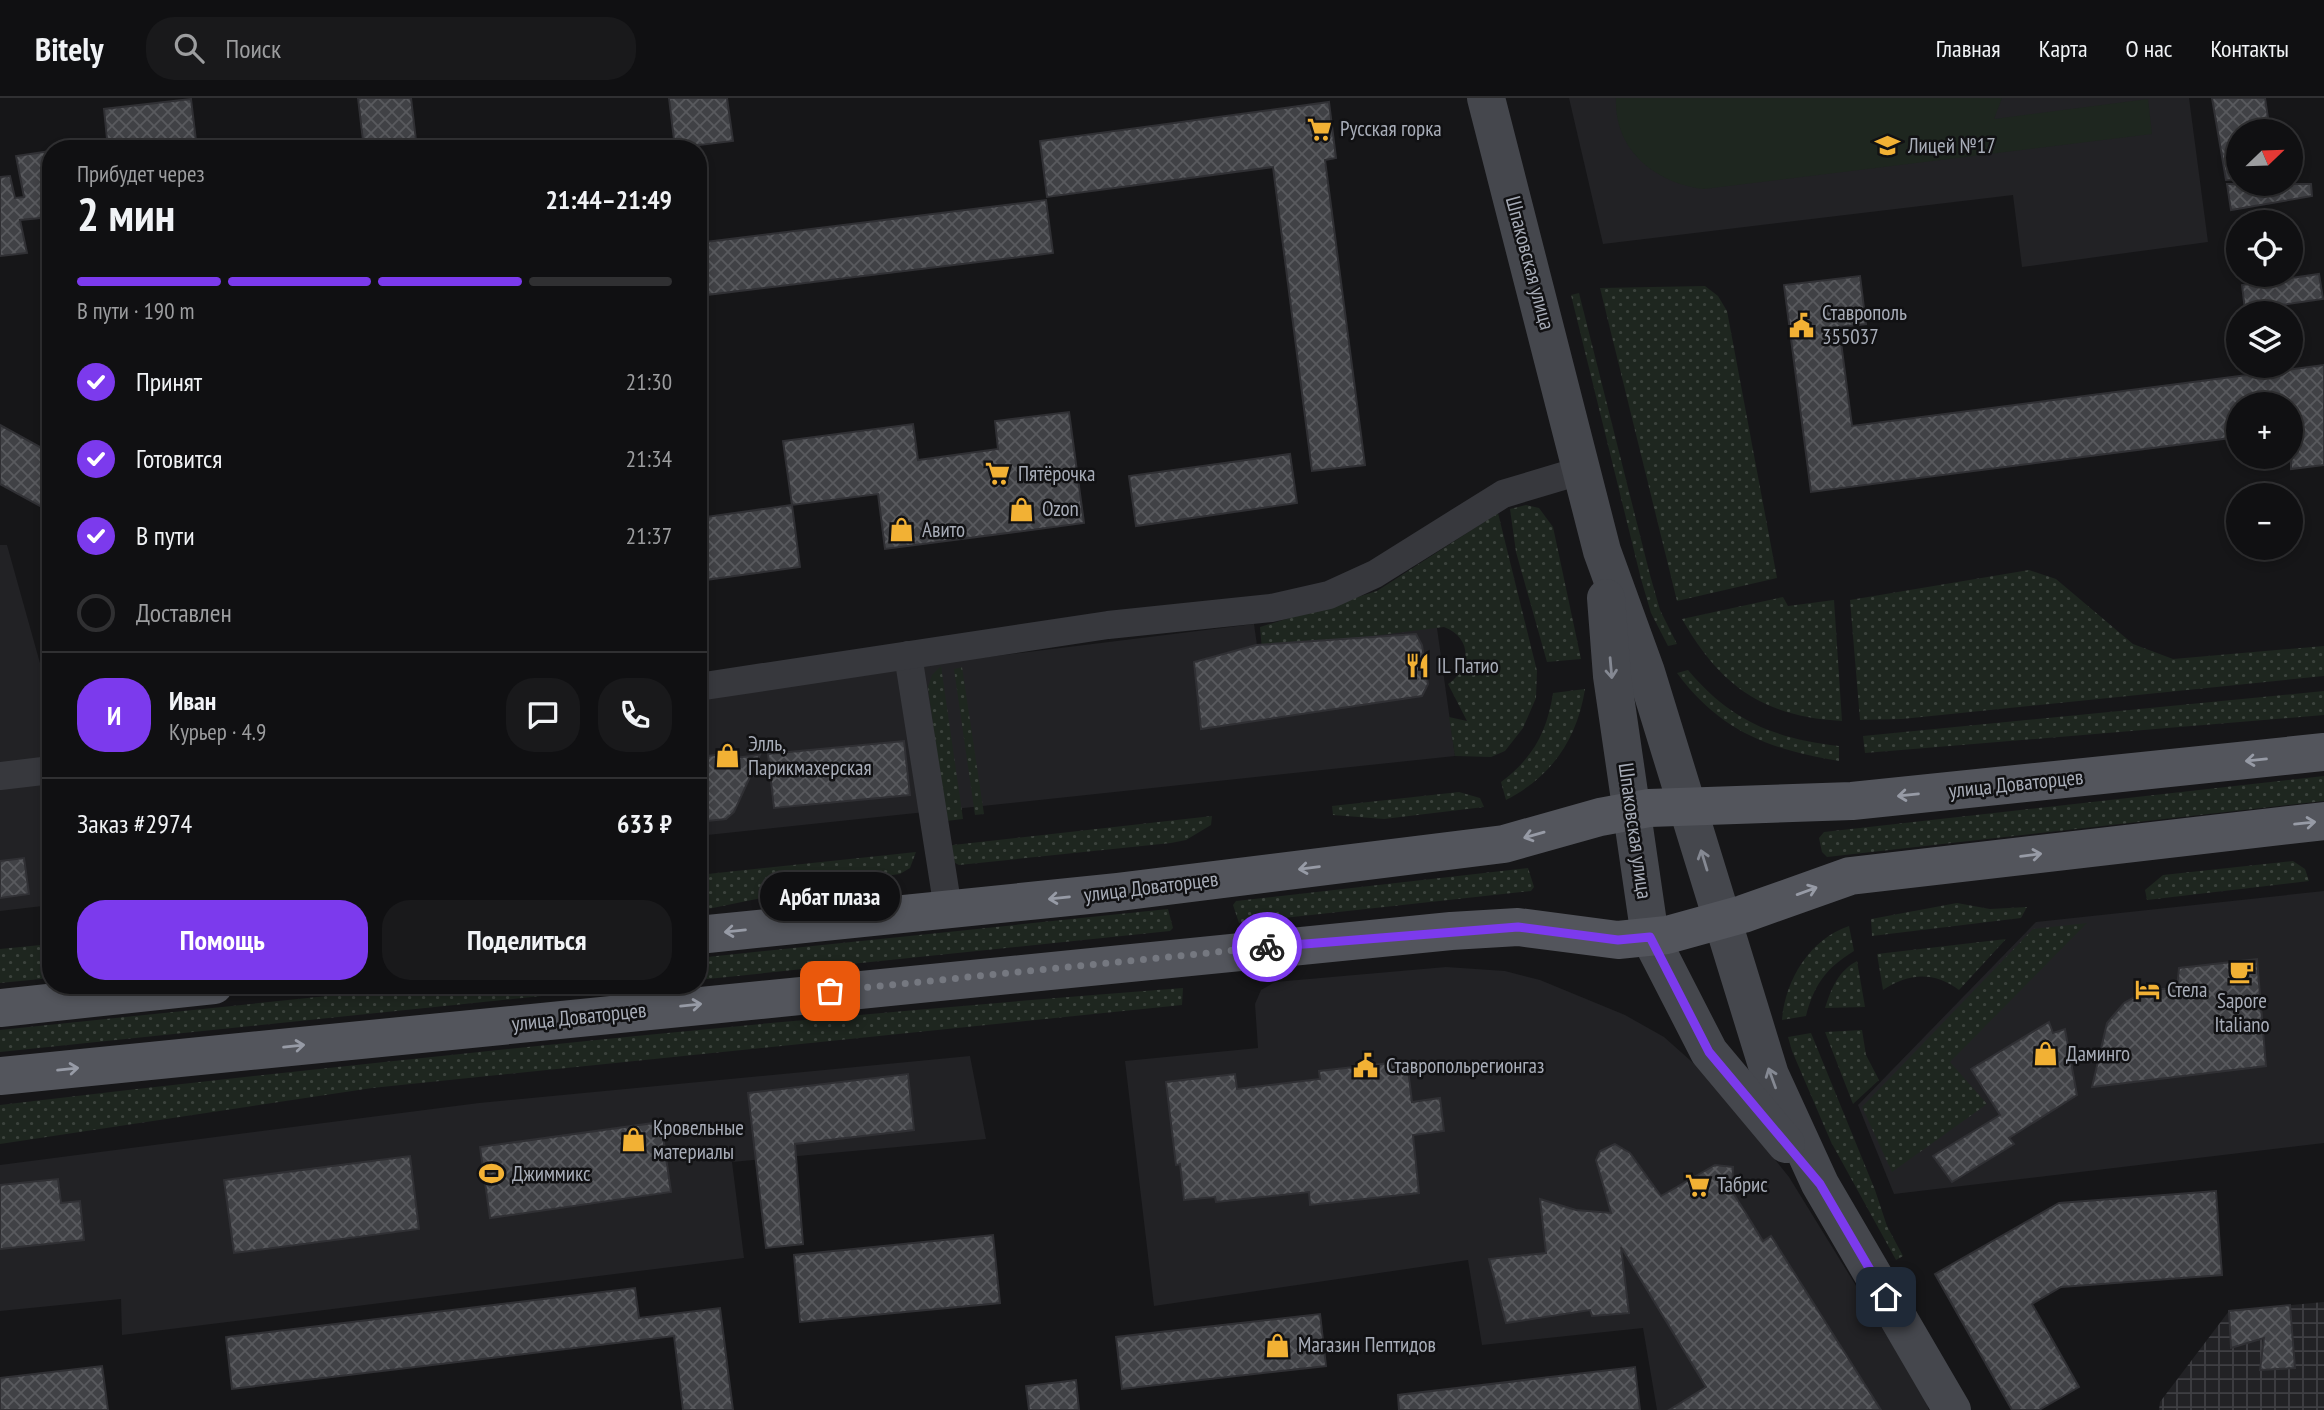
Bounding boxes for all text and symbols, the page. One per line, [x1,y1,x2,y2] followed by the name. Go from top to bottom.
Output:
[146,17,636,80] search box
[35,27,104,70] text: Bitely
[170,29,208,67] icon: search
[226,32,281,65] text: Поиск
[1936,33,2001,64] text: Главная
[2039,33,2088,64] text: Карта
[2126,33,2172,64] text: О нас
[2210,33,2289,64] text: Контакты
[1306,115,1334,143] supermarket icon: Русская горка
[1340,115,1442,142] place label: Русская горка
[2226,119,2303,196] north arrow
[2226,119,2303,560] map controls
[1874,132,1902,160] school or university icon: Лицей №17
[1907,132,1996,159] place label: Лицей №17
[77,159,205,188] text: Прибудет через
[545,183,672,216] text: 21:44–21:49
[77,184,175,244] text: 2 мин
[1500,193,1561,333] street label: Шпаковская улица
[2226,210,2303,287] button: locate
[77,296,194,325] text: В пути · 190 m
[1822,299,1907,350] place label: Ставрополь 355037
[2226,301,2303,378] button: layers
[1788,311,1816,339] public building icon: Ставрополь 355037
[77,363,115,401] icon: check
[136,365,202,398] text: Принят
[626,367,672,396] text: 21:30
[2226,392,2303,469] button: +
[77,440,115,478] icon: check
[136,442,222,475] text: Готовится
[626,444,672,473] text: 21:34
[984,460,1012,488] supermarket icon: Пятёрочка
[1018,460,1095,487] place label: Пятёрочка
[2226,483,2303,560] button: −
[1008,495,1036,523] shop icon: Ozon
[1042,495,1079,522] place label: Ozon
[888,516,916,544] shop icon: Авито
[922,516,965,543] place label: Авито
[77,517,115,555] icon: check
[136,519,195,552] text: В пути
[626,521,672,550] text: 21:37
[136,596,232,629] text: Доставлен
[1403,652,1431,680] restaurant icon: IL Патио
[1437,652,1499,679] place label: IL Патио
[1605,656,1618,678] one-way arrow
[506,678,580,752] button: chat
[598,678,672,752] button: phone
[169,684,216,717] text: Иван
[107,699,121,732] text: И
[169,717,266,746] text: Курьер · 4.9
[748,730,872,781] place label: Элль, Парикмахерская
[714,742,742,770] shop icon: Элль, Парикмахерская
[2245,753,2268,766] one-way arrow
[1613,761,1658,901] street label: Шпаковская улица
[1947,763,2085,804] street label: улица Доваторцев
[1897,789,1920,802] one-way arrow
[77,807,192,840] text: Заказ #2974
[617,807,672,840] text: 633 ₽
[2294,817,2316,830] one-way arrow
[1523,830,1545,843] one-way arrow
[2019,849,2042,862] one-way arrow
[1697,850,1710,872] one-way arrow
[1298,861,1321,874] one-way arrow
[1082,865,1220,908] street label: улица Доваторцев
[760,872,900,921] callout: Арбат плаза
[780,882,880,911] text: Арбат плаза
[1796,884,1818,897] one-way arrow
[1048,891,1071,904] one-way arrow
[77,900,368,980] button: Помощь
[382,900,672,980] button: Поделиться
[1232,912,1302,982] courier
[724,925,747,938] one-way arrow
[1248,928,1286,966] icon: bike
[2228,958,2256,986] cafe icon: Sapore Italiano
[800,961,860,1021] pin
[811,972,849,1010] icon: bag
[2133,976,2161,1004] hotel icon: Стела
[2167,976,2207,1003] place label: Стела
[2214,987,2270,1038] place label: Sapore Italiano
[510,996,648,1037] street label: улица Доваторцев
[679,999,702,1012] one-way arrow
[282,1039,305,1052] one-way arrow
[2032,1040,2060,1068] shop icon: Даминго
[2066,1040,2130,1067] place label: Даминго
[1352,1052,1380,1080] public building icon: Ставропольрегионгаз
[1386,1052,1544,1079] place label: Ставропольрегионгаз
[56,1062,79,1075] one-way arrow
[1765,1067,1777,1089] one-way arrow
[653,1114,744,1165] place label: Кровельные материалы
[619,1126,647,1154] shop icon: Кровельные материалы
[478,1160,506,1188] sports icon: Джиммикс
[512,1160,591,1187] place label: Джиммикс
[1683,1171,1711,1199] supermarket icon: Табрис
[1717,1171,1768,1198] place label: Табрис
[1856,1267,1916,1327] pin
[1867,1278,1905,1316] icon: home
[1264,1331,1292,1359] shop icon: Магазин Пептидов
[1298,1331,1436,1358] place label: Магазин Пептидов

